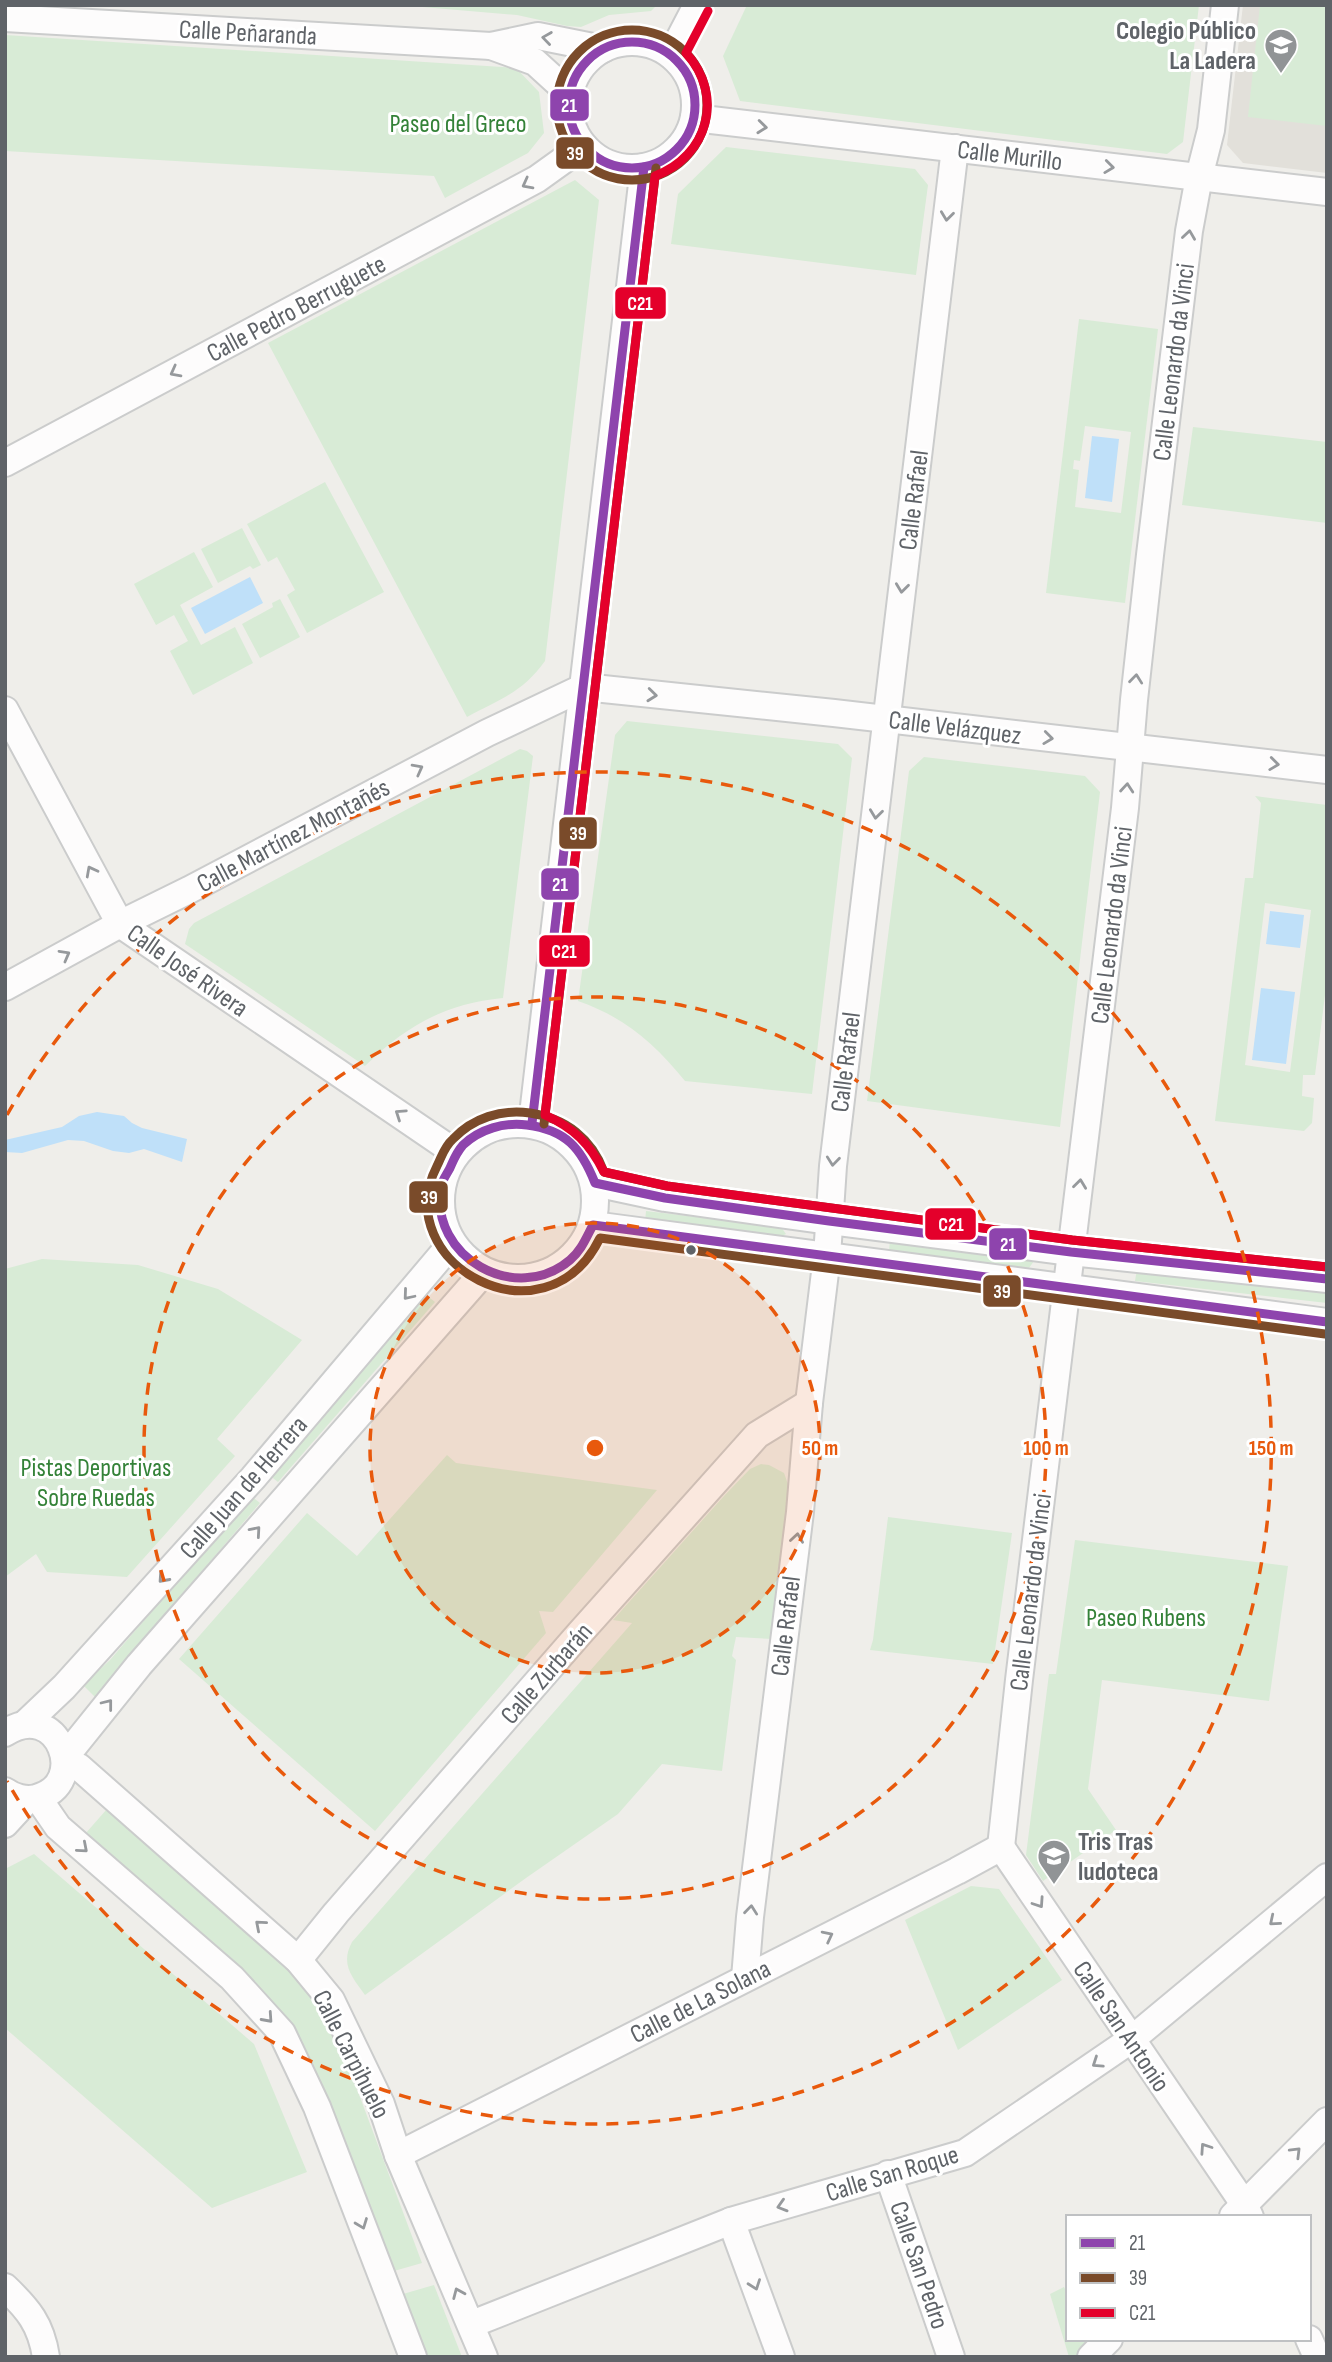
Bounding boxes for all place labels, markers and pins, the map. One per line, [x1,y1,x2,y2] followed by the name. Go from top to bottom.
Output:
[1116,16,1256,77] place label: Colegio Público La Ladera
[1262,26,1300,75] school or university icon: Colegio Público La Ladera
[684,1243,698,1257] unlabelled marker
[583,1436,607,1460] centre of rings
[1078,1827,1158,1888] place label: Tris Tras ludoteca
[1035,1837,1073,1886] school or university icon: Tris Tras ludoteca

